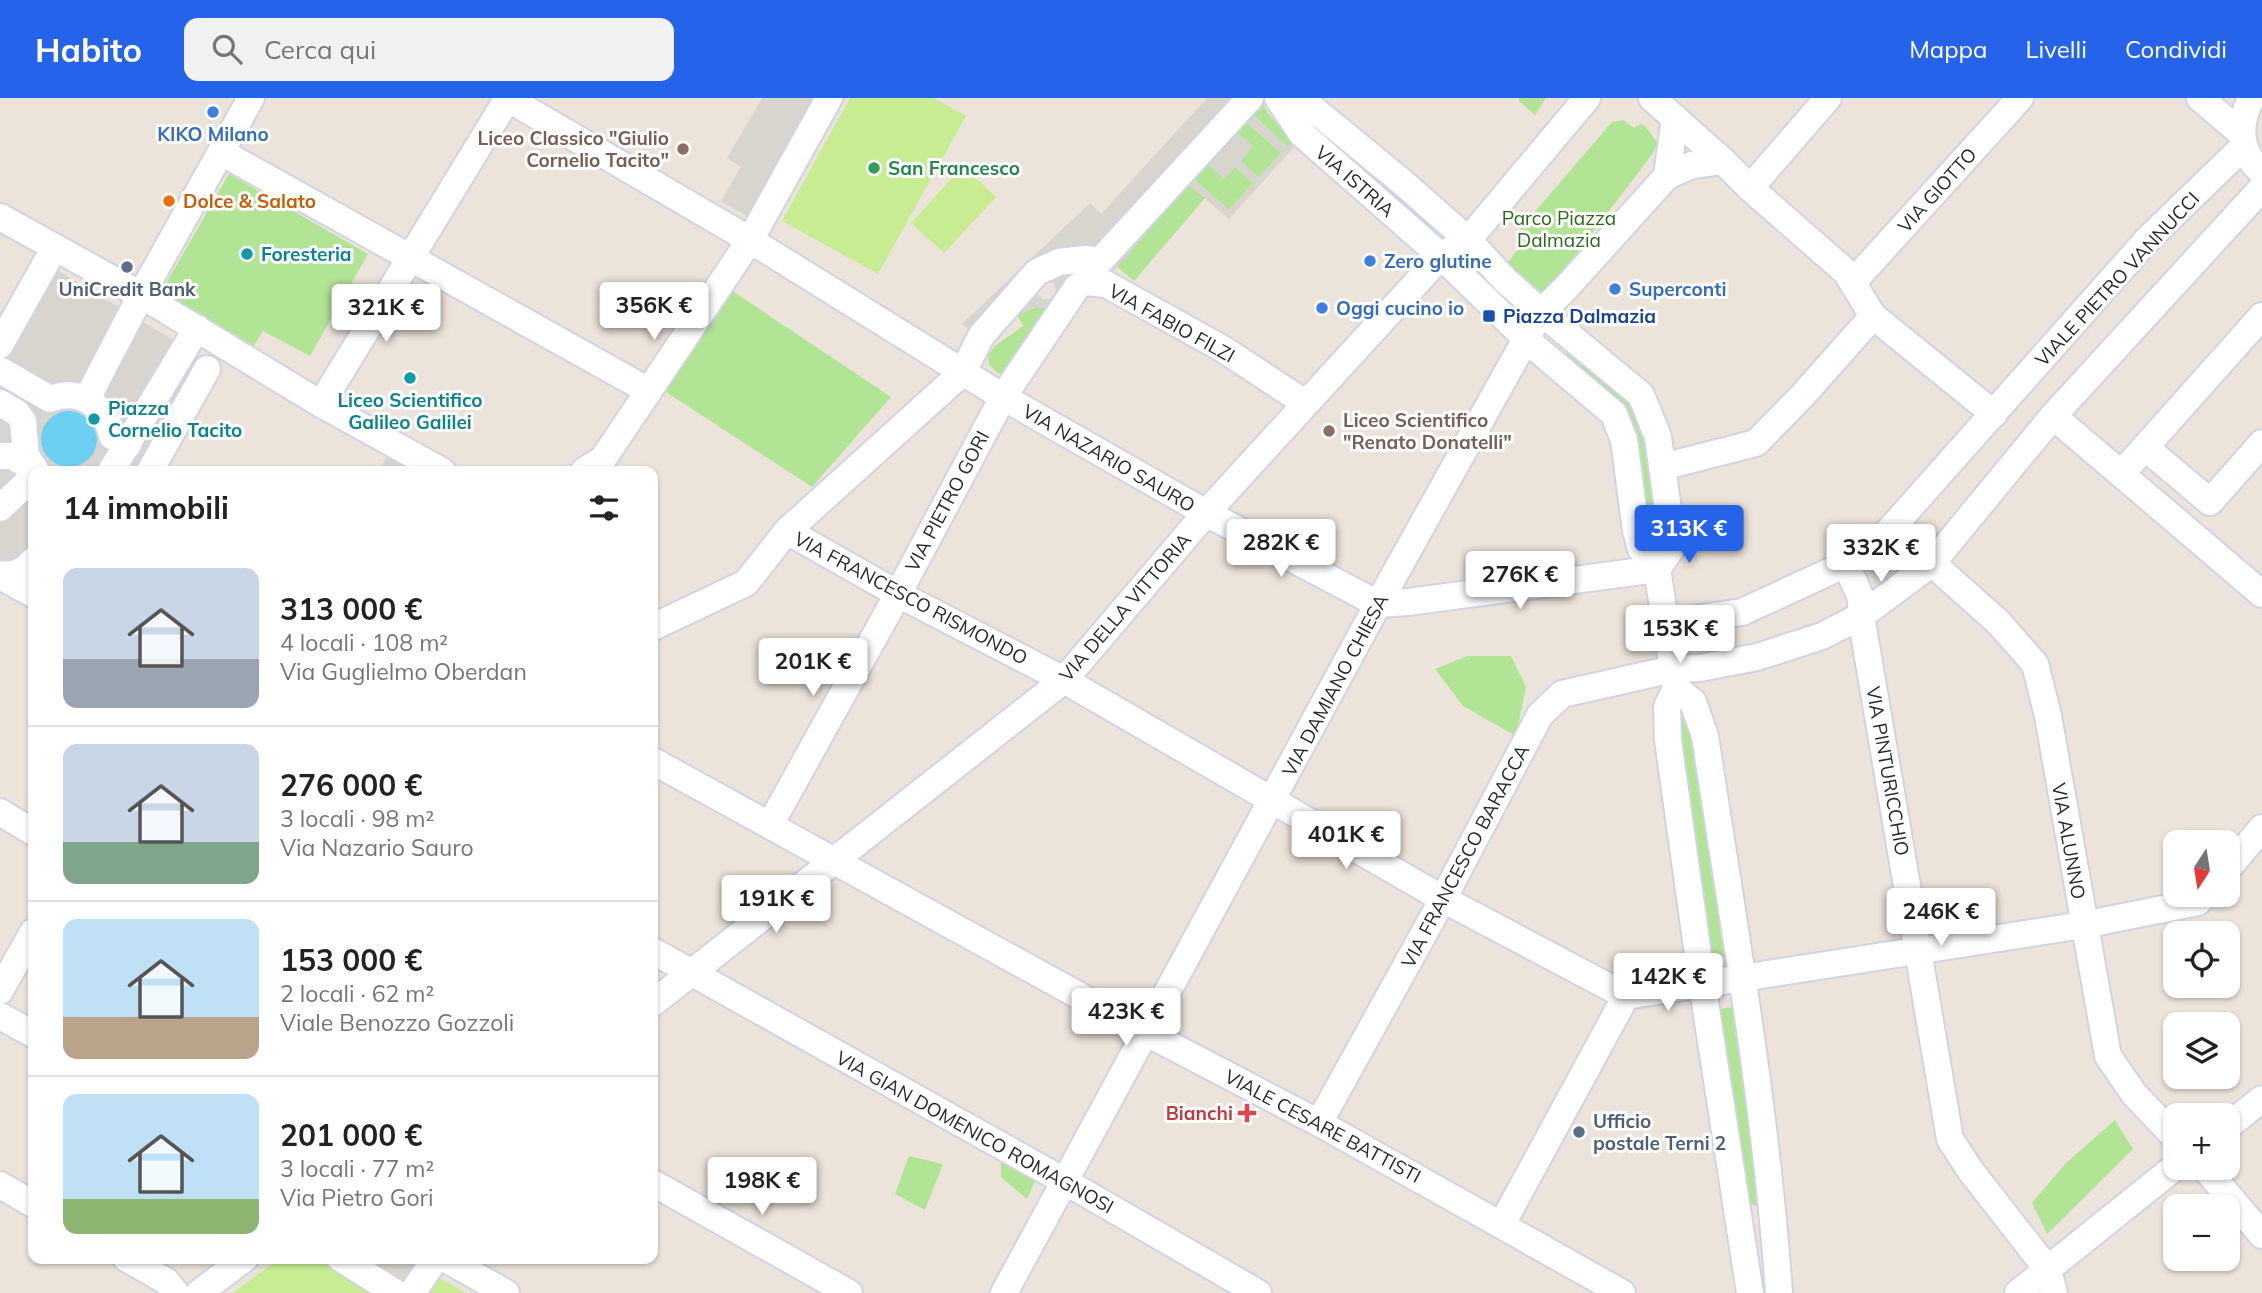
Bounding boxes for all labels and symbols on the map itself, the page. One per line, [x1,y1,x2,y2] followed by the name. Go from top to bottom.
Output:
[205,104,221,120] marker: KIKO Milano
[157,122,269,146] place label: KIKO Milano
[478,126,669,172] place label: Liceo Classico "Giulio Cornelio Tacito"
[1310,140,1400,222] street label: VIA ISTRIA
[675,141,691,157] marker: Liceo Classico "Giulio Cornelio Tacito"
[1892,142,1982,238] street label: VIA GIOTTO
[888,156,1020,180] place label: San Francesco
[866,160,882,176] marker: San Francesco
[2030,187,2204,371] street label: VIALE PIETRO VANNUCCI
[183,189,316,213] place label: Dolce & Salato
[161,193,177,209] marker: Dolce & Salato
[1502,206,1616,252] park label: Parco Piazza Dalmazia
[261,242,352,266] place label: Foresteria
[239,246,255,262] marker: Foresteria
[1384,249,1492,273] place label: Zero glutine
[1362,253,1378,269] marker: Zero glutine
[119,259,135,275] marker: UniCredit Bank
[58,277,196,301] place label: UniCredit Bank
[1629,277,1726,301] place label: Superconti
[1105,278,1239,368] street label: VIA FABIO FILZI
[1607,281,1623,297] marker: Superconti
[597,282,711,342] pin: 356K €
[329,285,443,344] pin: 321K €
[1336,296,1464,320] place label: Oggi cucino io
[1314,300,1330,316] marker: Oggi cucino io
[1503,304,1656,328] place label: Piazza Dalmazia
[1481,308,1497,324] marker: Piazza Dalmazia
[402,370,418,386] marker: Liceo Scientifico Galileo Galilei
[337,388,483,434] place label: Liceo Scientifico Galileo Galilei
[108,396,242,442] place label: Piazza Cornelio Tacito
[1019,399,1199,517] street label: VIA NAZARIO SAURO
[1343,408,1512,454] place label: Liceo Scientifico "Renato Donatelli"
[86,411,102,427] marker: Piazza Cornelio Tacito
[1321,423,1337,439] marker: Liceo Scientifico "Renato Donatelli"
[900,426,994,576] street label: VIA PIETRO GORI
[1632,505,1746,565] pin: 313K €
[1224,519,1338,579] pin: 282K €
[1824,524,1938,584] pin: 332K €
[790,526,1032,670] street label: VIA FRANCESCO RISMONDO
[1054,528,1196,686] street label: VIA DELLA VITTORIA
[1463,552,1577,611] pin: 276K €
[1277,590,1393,780] street label: VIA DAMIANO CHIESA
[1623,606,1737,665] pin: 153K €
[756,638,870,698] pin: 201K €
[1861,684,1915,858] street label: VIA PINTURICCHIO
[1396,740,1534,972] street label: VIA FRANCESCO BARACCA
[2047,781,2091,901] street label: VIA ALUNNO
[1289,812,1403,871] pin: 401K €
[2163,830,2240,906] north arrow
[719,876,833,935] pin: 191K €
[1884,888,1998,948] pin: 246K €
[1611,954,1725,1013] pin: 142K €
[1069,988,1183,1048] pin: 423K €
[832,1045,1118,1219] street label: VIA GIAN DOMENICO ROMAGNOSI
[1221,1064,1425,1188] street label: VIALE CESARE BATTISTI
[1166,1101,1233,1125] place label: Bianchi
[1239,1105,1255,1121] marker: Bianchi
[1593,1109,1726,1155] place label: Ufficio postale Terni 2
[1571,1124,1587,1140] marker: Ufficio postale Terni 2
[705,1158,819,1217] pin: 198K €

